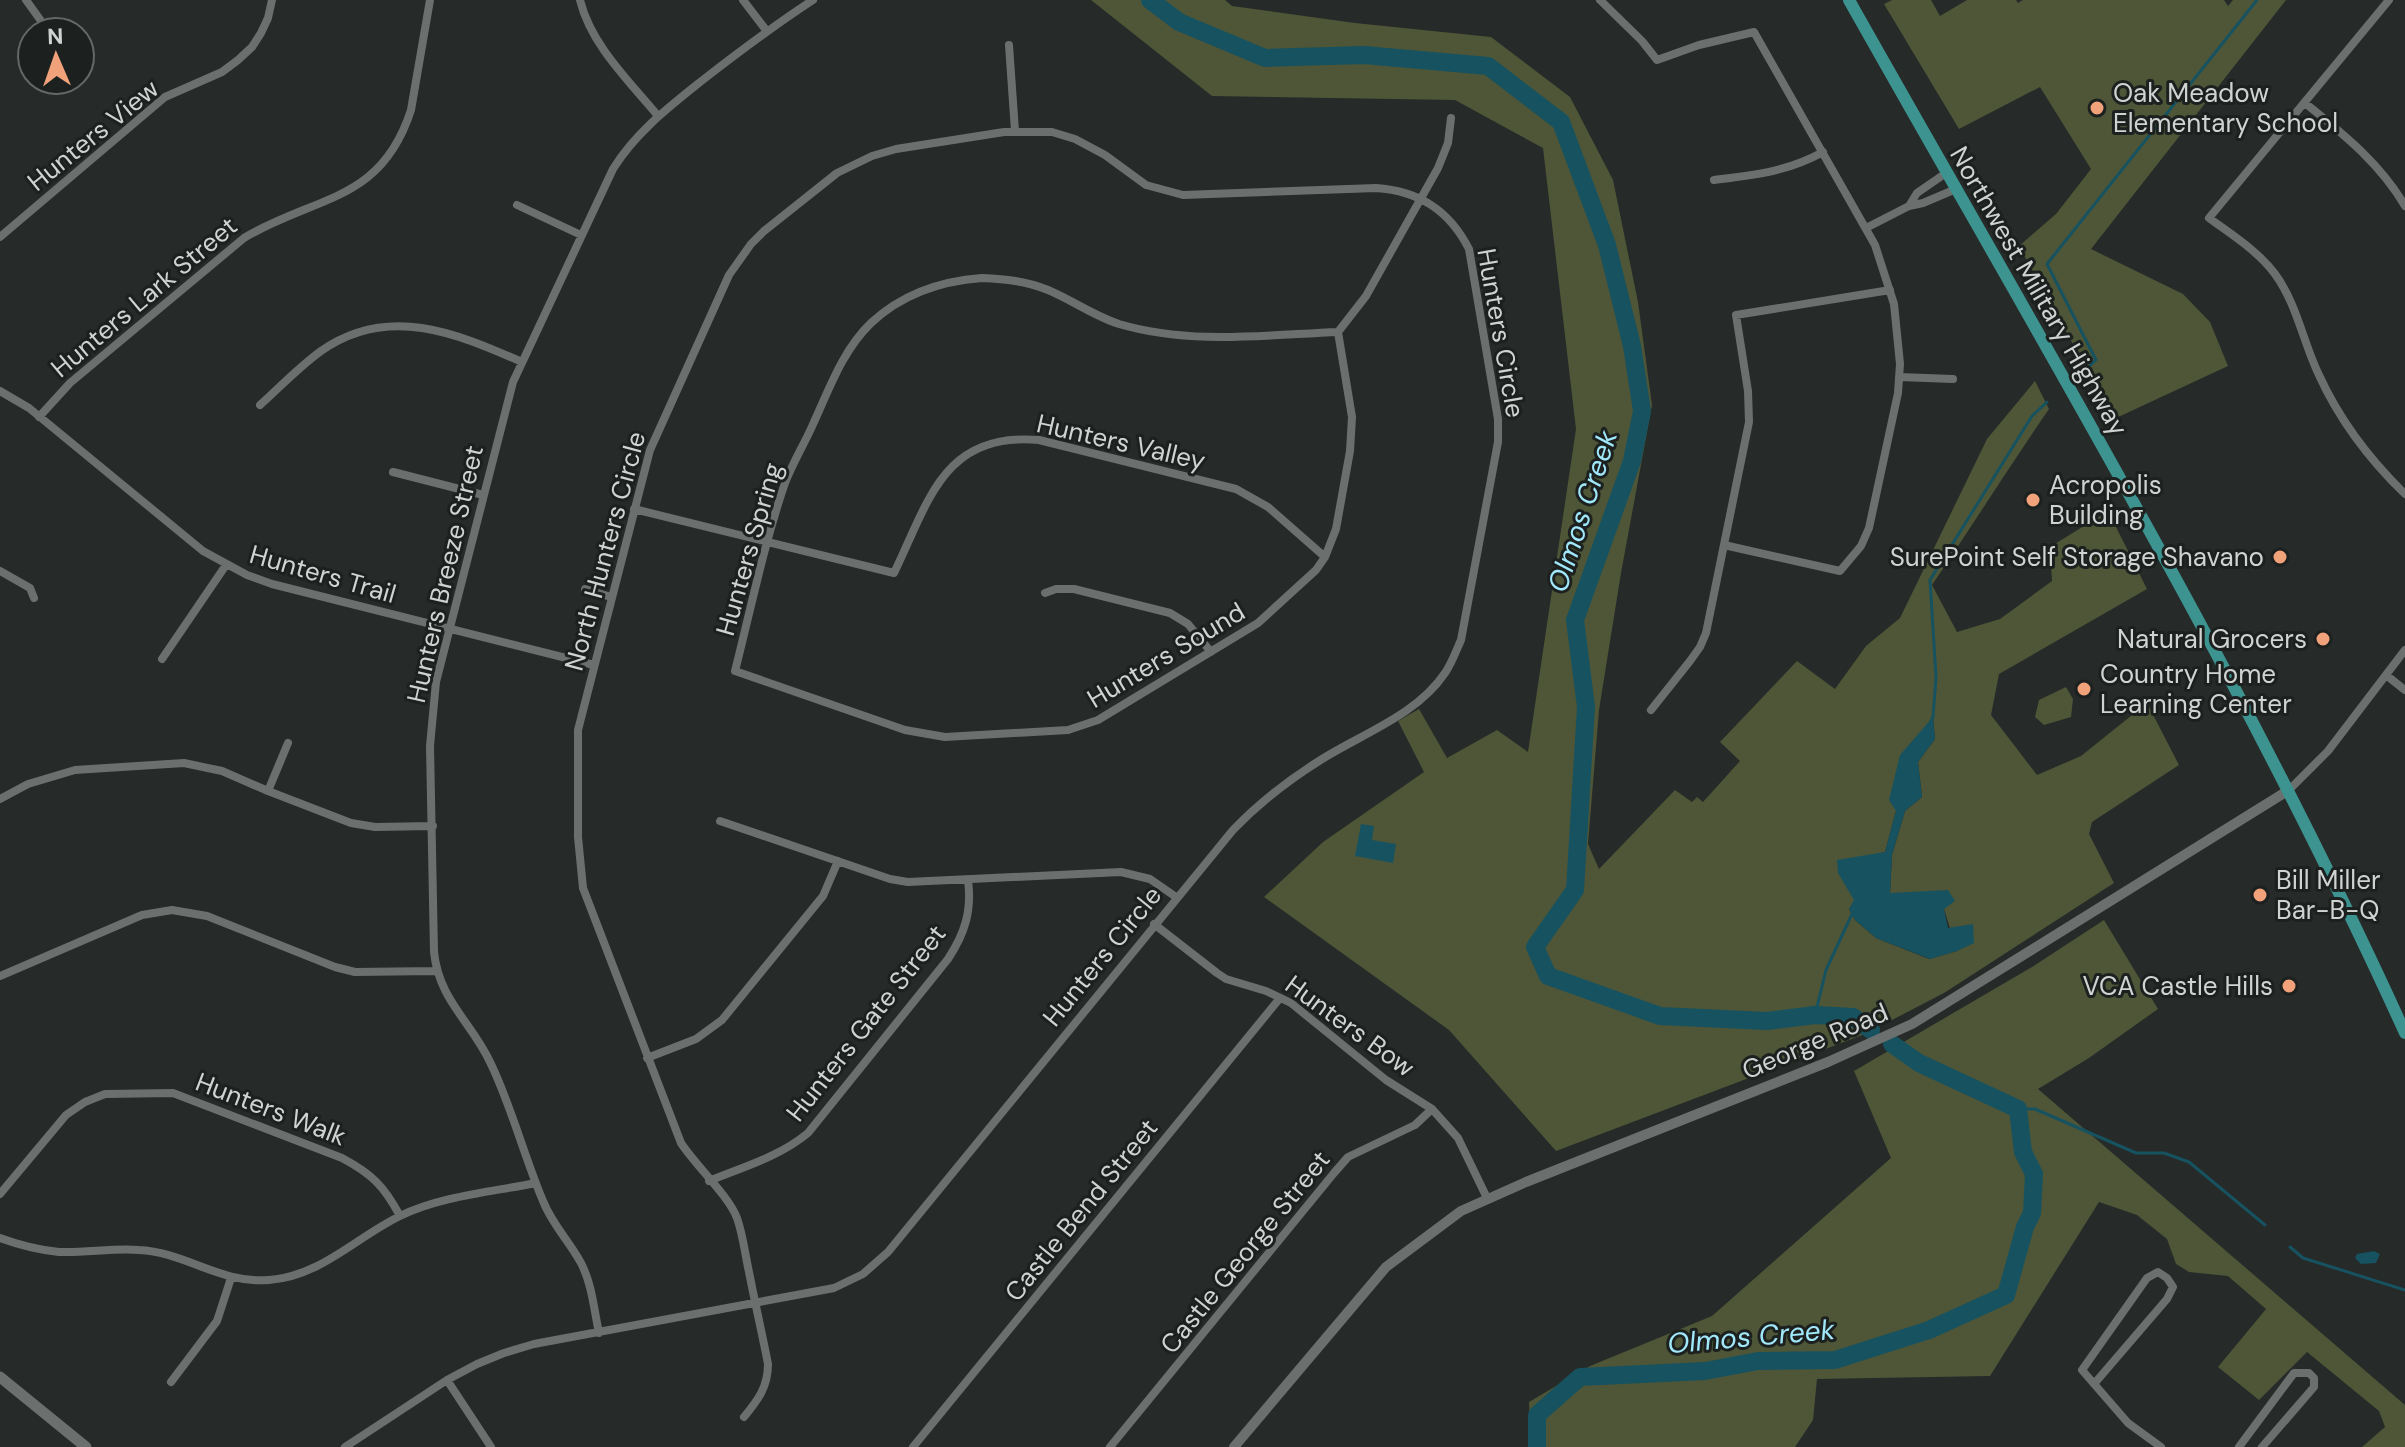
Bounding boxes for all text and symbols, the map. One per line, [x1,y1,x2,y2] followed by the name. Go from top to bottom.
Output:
[16,16,96,96] north arrow
[47,22,64,51] text: N
[20,72,166,198] street label: Hunters View
[2113,76,2338,140] place label: Oak Meadow Elementary School
[2088,99,2106,117] marker: Oak Meadow Elementary School
[1942,140,2136,442] street label: Northwest Military Highway
[44,209,244,385] street label: Hunters Lark Street
[1469,246,1533,420] street label: Hunters Circle
[1033,406,1209,478] street label: Hunters Valley
[1539,425,1626,597] water label: Olmos Creek
[557,428,653,674] street label: North Hunters Circle
[399,442,491,706] street label: Hunters Breeze Street
[708,459,790,639] street label: Hunters Spring
[2049,468,2162,532] place label: Acropolis Building
[2024,491,2042,509] marker: Acropolis Building
[246,537,400,611] street label: Hunters Trail
[1890,540,2264,574] place label: SurePoint Self Storage Shavano
[2271,548,2289,566] marker: SurePoint Self Storage Shavano
[1081,595,1251,715] street label: Hunters Sound
[2117,622,2307,656] place label: Natural Grocers
[2314,630,2332,648] marker: Natural Grocers
[2100,657,2292,721] place label: Country Home Learning Center
[2075,680,2093,698] marker: Country Home Learning Center
[2276,863,2381,927] place label: Bill Miller Bar-B-Q
[1035,879,1169,1033] street label: Hunters Circle
[2251,886,2269,904] marker: Bill Miller Bar-B-Q
[779,918,953,1128] street label: Hunters Gate Street
[1278,968,1422,1085] street label: Hunters Bow
[2082,969,2273,1003] place label: VCA Castle Hills
[2280,977,2298,995] marker: VCA Castle Hills
[1737,995,1893,1087] street label: George Road
[191,1065,351,1153] street label: Hunters Walk
[997,1112,1165,1308] street label: Castle Bend Street
[1153,1144,1337,1360] street label: Castle George Street
[1666,1311,1837,1362] water label: Olmos Creek

